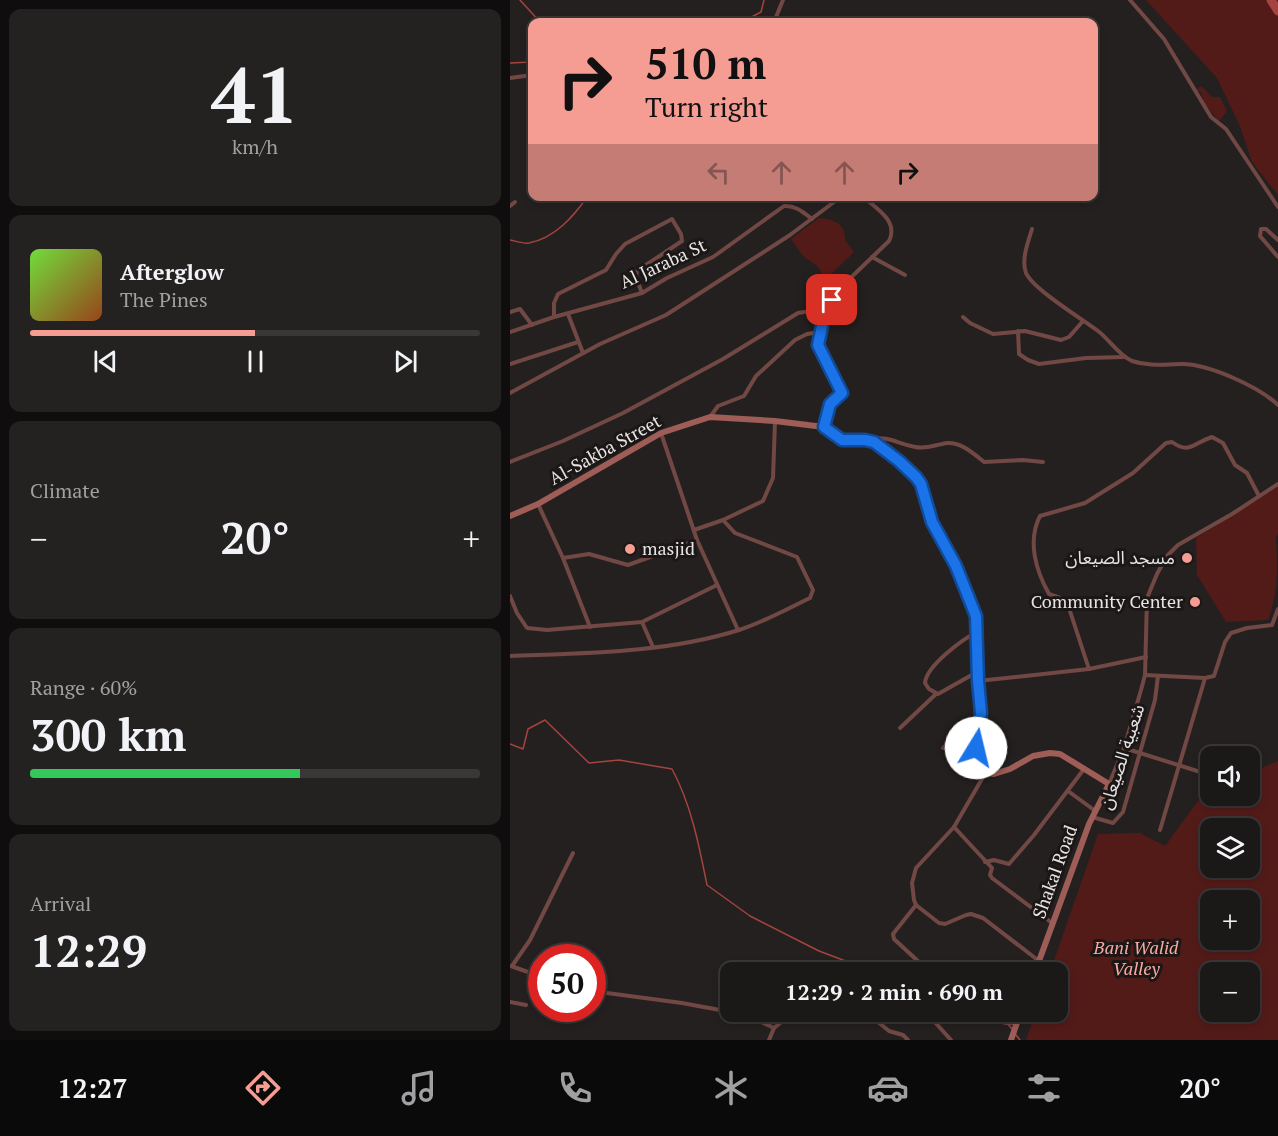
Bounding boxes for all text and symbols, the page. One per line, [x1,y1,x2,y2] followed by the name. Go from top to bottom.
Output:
[645,35,766,91] text: 510 m
[211,42,299,145] text: 41
[546,42,624,120] icon: right
[645,89,768,125] text: Turn right
[232,133,278,160] text: km/h
[702,156,735,189] icon: left
[765,156,798,189] icon: ahead
[828,156,861,189] icon: ahead
[891,156,924,189] icon: right
[615,232,710,294] street label: Al Jaraba St
[120,257,224,286] text: Afterglow
[806,274,857,325] pin
[815,283,848,316] icon: arrive
[120,286,208,313] text: The Pines
[89,345,122,378] icon: previous
[239,345,272,378] icon: pause
[389,345,422,378] icon: next
[544,408,665,490] street label: Al-Sakba Street
[30,477,100,504] text: Climate
[220,507,290,567] text: 20°
[30,517,48,560] text: −
[462,517,480,560] text: +
[642,536,695,560] place label: masjid
[623,542,637,556] marker: masjid
[1065,545,1175,569] place label: مسجد الصيعان
[1180,551,1194,565] marker: مسجد الصيعان
[1031,589,1183,613] place label: Community Center
[1188,595,1202,609] marker: Community Center
[30,674,137,701] text: Range · 60%
[1093,701,1149,812] street label: شعبية الصيعان
[30,704,186,764] text: 300 km
[944,716,1008,780] position arrow
[1200,746,1260,1022] map controls
[1200,746,1260,806] button: sound
[1200,818,1260,878] button: layers
[1026,822,1082,922] street label: Shakal Road
[30,890,91,917] text: Arrival
[1200,890,1260,950] button: +
[30,920,147,980] text: 12:29
[1093,935,1179,980] park label: Bani Walid Valley
[528,944,606,1022] speed limit sign: 50
[1200,962,1260,1022] button: −
[785,977,1003,1006] text: 12:29 · 2 min · 690 m
[242,1067,284,1109] icon: directions
[398,1067,440,1109] icon: music
[554,1067,596,1109] icon: phone
[710,1067,752,1109] icon: climate
[867,1067,909,1109] icon: car
[1023,1067,1065,1109] icon: filters
[57,1070,127,1106] text: 12:27
[1179,1070,1221,1106] text: 20°

